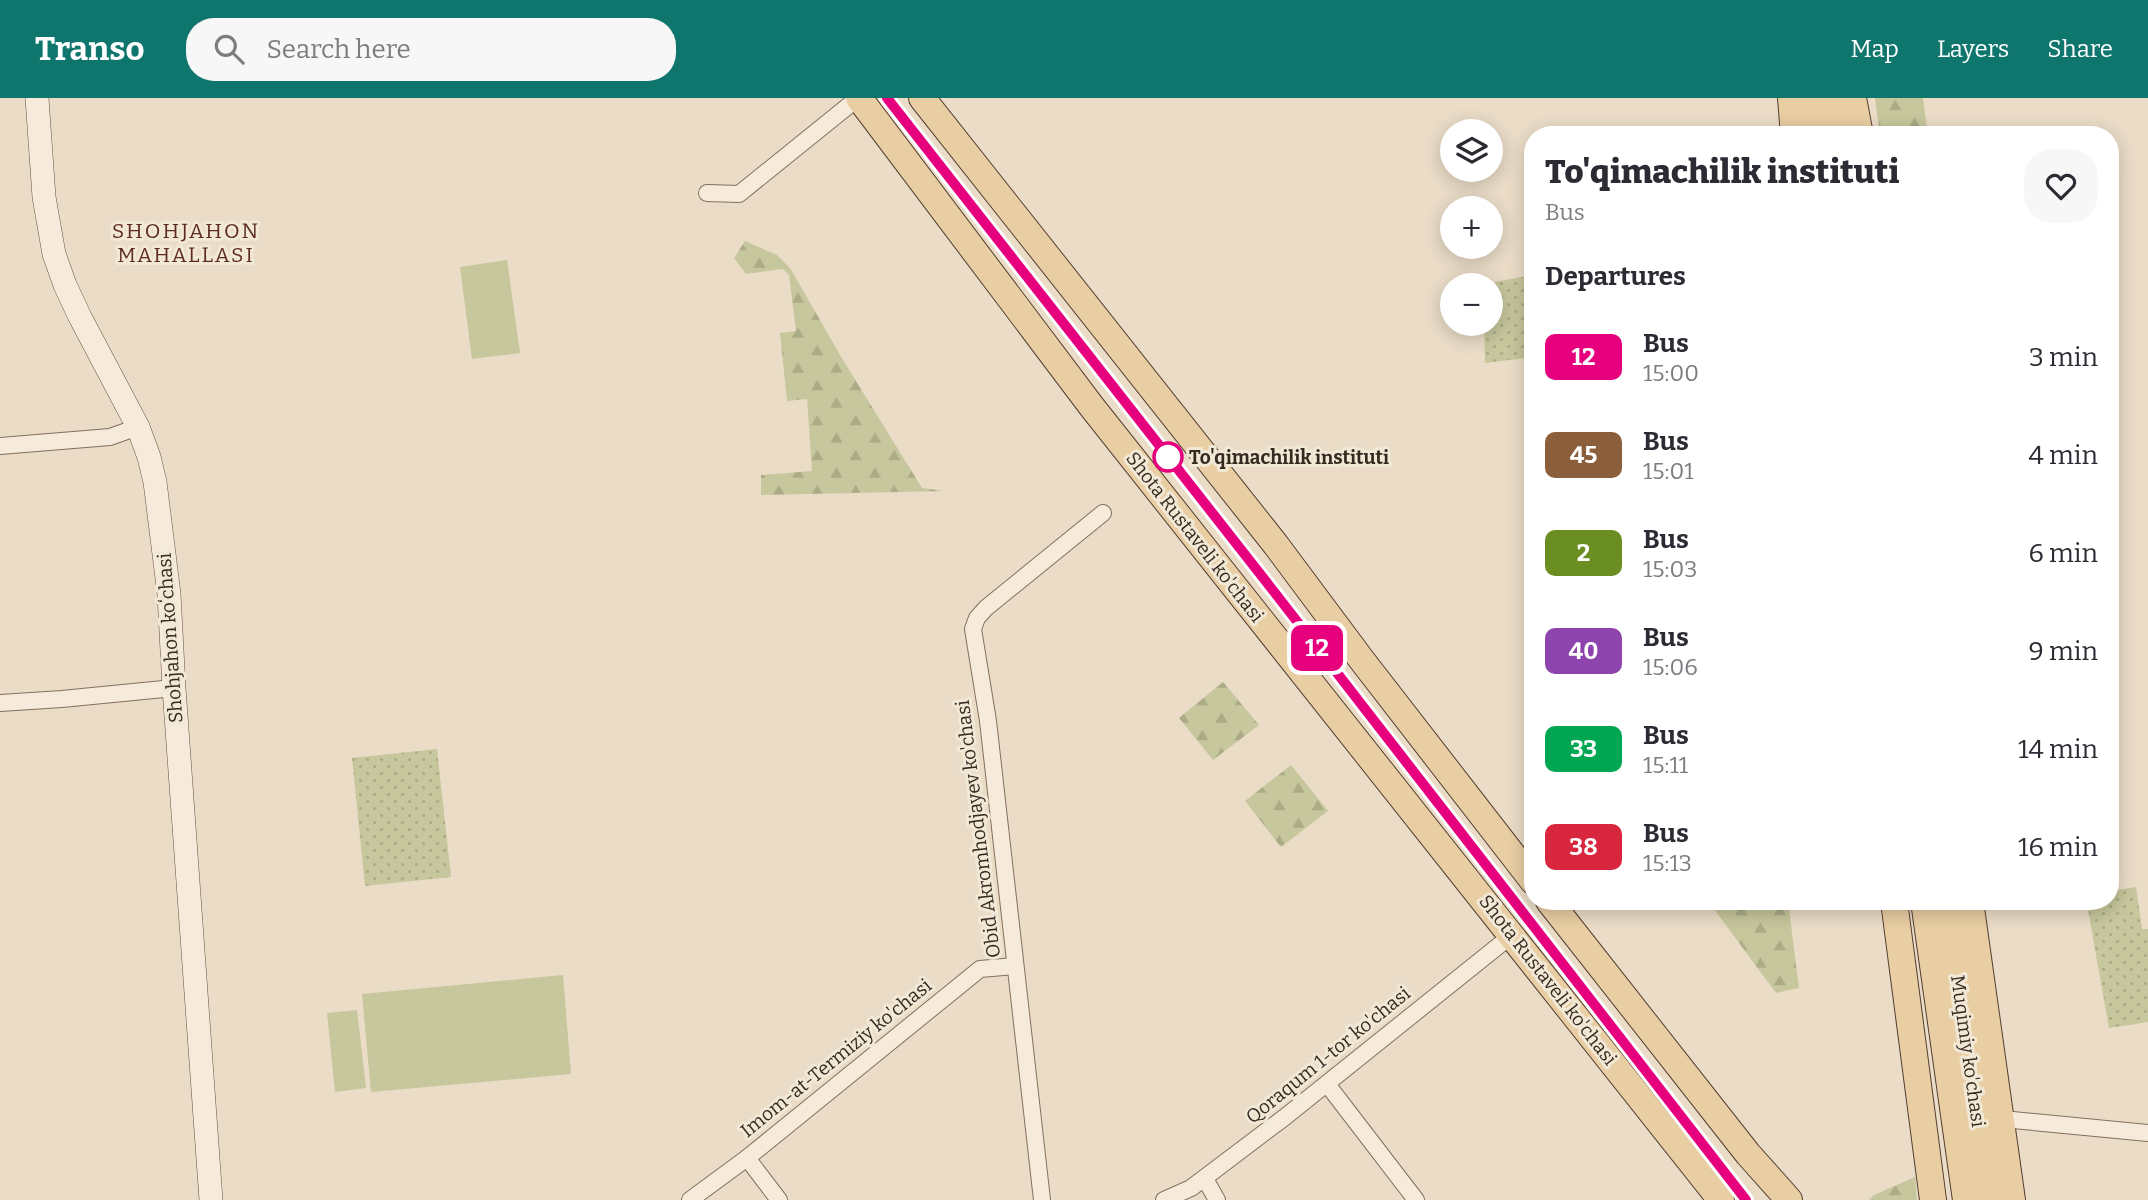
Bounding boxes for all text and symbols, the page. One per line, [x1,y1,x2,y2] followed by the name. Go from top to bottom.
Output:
[186,18,676,81] search box
[35,29,144,69] text: Transo
[210,30,248,68] icon: search
[266,34,411,65] text: Search here
[1851,35,1899,63] text: Map
[1937,35,2009,63] text: Layers
[2047,35,2113,63] text: Share
[1440,119,1503,336] map controls
[1440,119,1503,182] button: layers
[2024,149,2098,223] button: heart
[1545,152,1899,192] text: To'qimachilik instituti
[1440,196,1503,259] button: +
[1545,198,1585,226] text: Bus
[112,218,260,268] district label: SHOHJAHON MAHALLASI
[1545,261,1686,292] text: Departures
[1440,273,1503,336] button: −
[1643,328,1689,359] text: Bus
[2029,342,2098,373] text: 3 min
[1572,343,1595,371] text: 12
[1643,359,1699,387] text: 15:00
[1643,426,1689,457] text: Bus
[2029,440,2098,471] text: 4 min
[1570,441,1597,469] text: 45
[1153,442,1183,472] marker: To'qimachilik instituti
[1189,446,1389,469] place label: To'qimachilik instituti
[1121,447,1269,627] street label: Shota Rustaveli ko'chasi
[1643,457,1693,485] text: 15:01
[1643,524,1689,555] text: Bus
[2029,538,2098,569] text: 6 min
[1577,539,1590,567] text: 2
[153,552,187,724] street label: Shohjahon koʻchasi
[1643,555,1697,583] text: 15:03
[1643,622,1689,653] text: Bus
[1286,625,1348,671] line badge: 12
[1305,634,1329,662] text: 12
[2029,636,2098,667] text: 9 min
[1569,637,1598,665] text: 40
[1643,653,1698,681] text: 15:06
[951,699,1005,959] street label: Obid Akromhodjayev ko'chasi
[1643,720,1689,751] text: Bus
[2018,734,2098,765] text: 14 min
[1570,735,1597,763] text: 33
[1643,751,1688,779] text: 15:11
[1643,818,1689,849] text: Bus
[2018,832,2098,863] text: 16 min
[1569,833,1598,861] text: 38
[1643,849,1692,877] text: 15:13
[1474,890,1622,1070] street label: Shota Rustaveli ko'chasi
[1946,973,1990,1129] street label: Muqimiy ko'chasi
[736,974,936,1142] street label: Imom-at-Termiziy ko'chasi
[1241,981,1415,1128] street label: Qoraqum 1-tor ko'chasi

